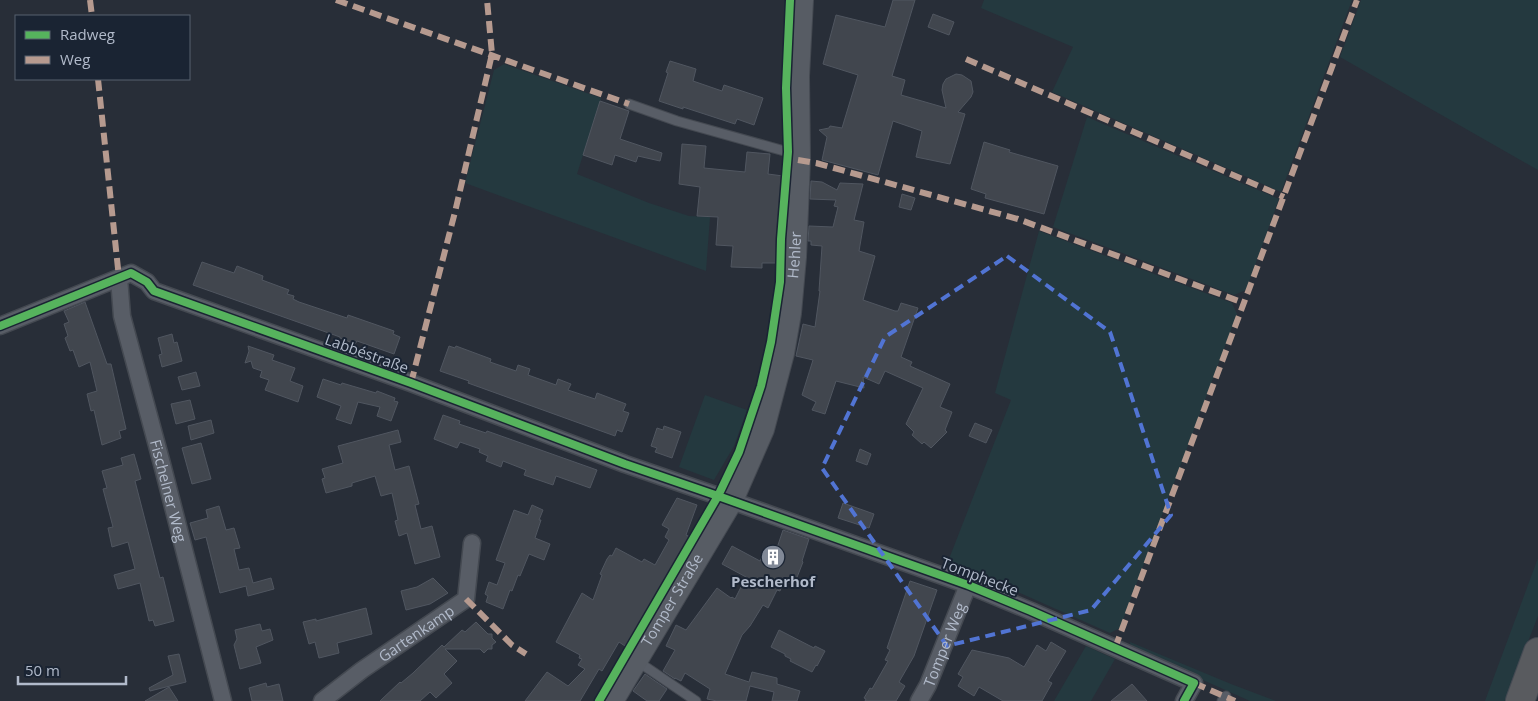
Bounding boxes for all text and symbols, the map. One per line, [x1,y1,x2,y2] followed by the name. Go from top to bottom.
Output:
[15,15,190,80] legend
[60,24,115,44] text: Radweg
[60,49,90,69] text: Weg
[782,231,805,279] street label: Hehler
[322,329,412,377] street label: Labbéstraße
[146,437,192,544] street label: Fischelner Weg
[760,544,786,570] building icon: Pescherhof
[636,550,707,650] street label: Tomper Straße
[938,552,1022,600] street label: Tomphecke
[731,571,816,591] place label: Pescherhof
[918,599,970,690] street label: Tomper Weg
[374,600,458,666] street label: Gartenkamp
[18,654,125,686] scale bar
[25,660,60,680] text: 50 m

